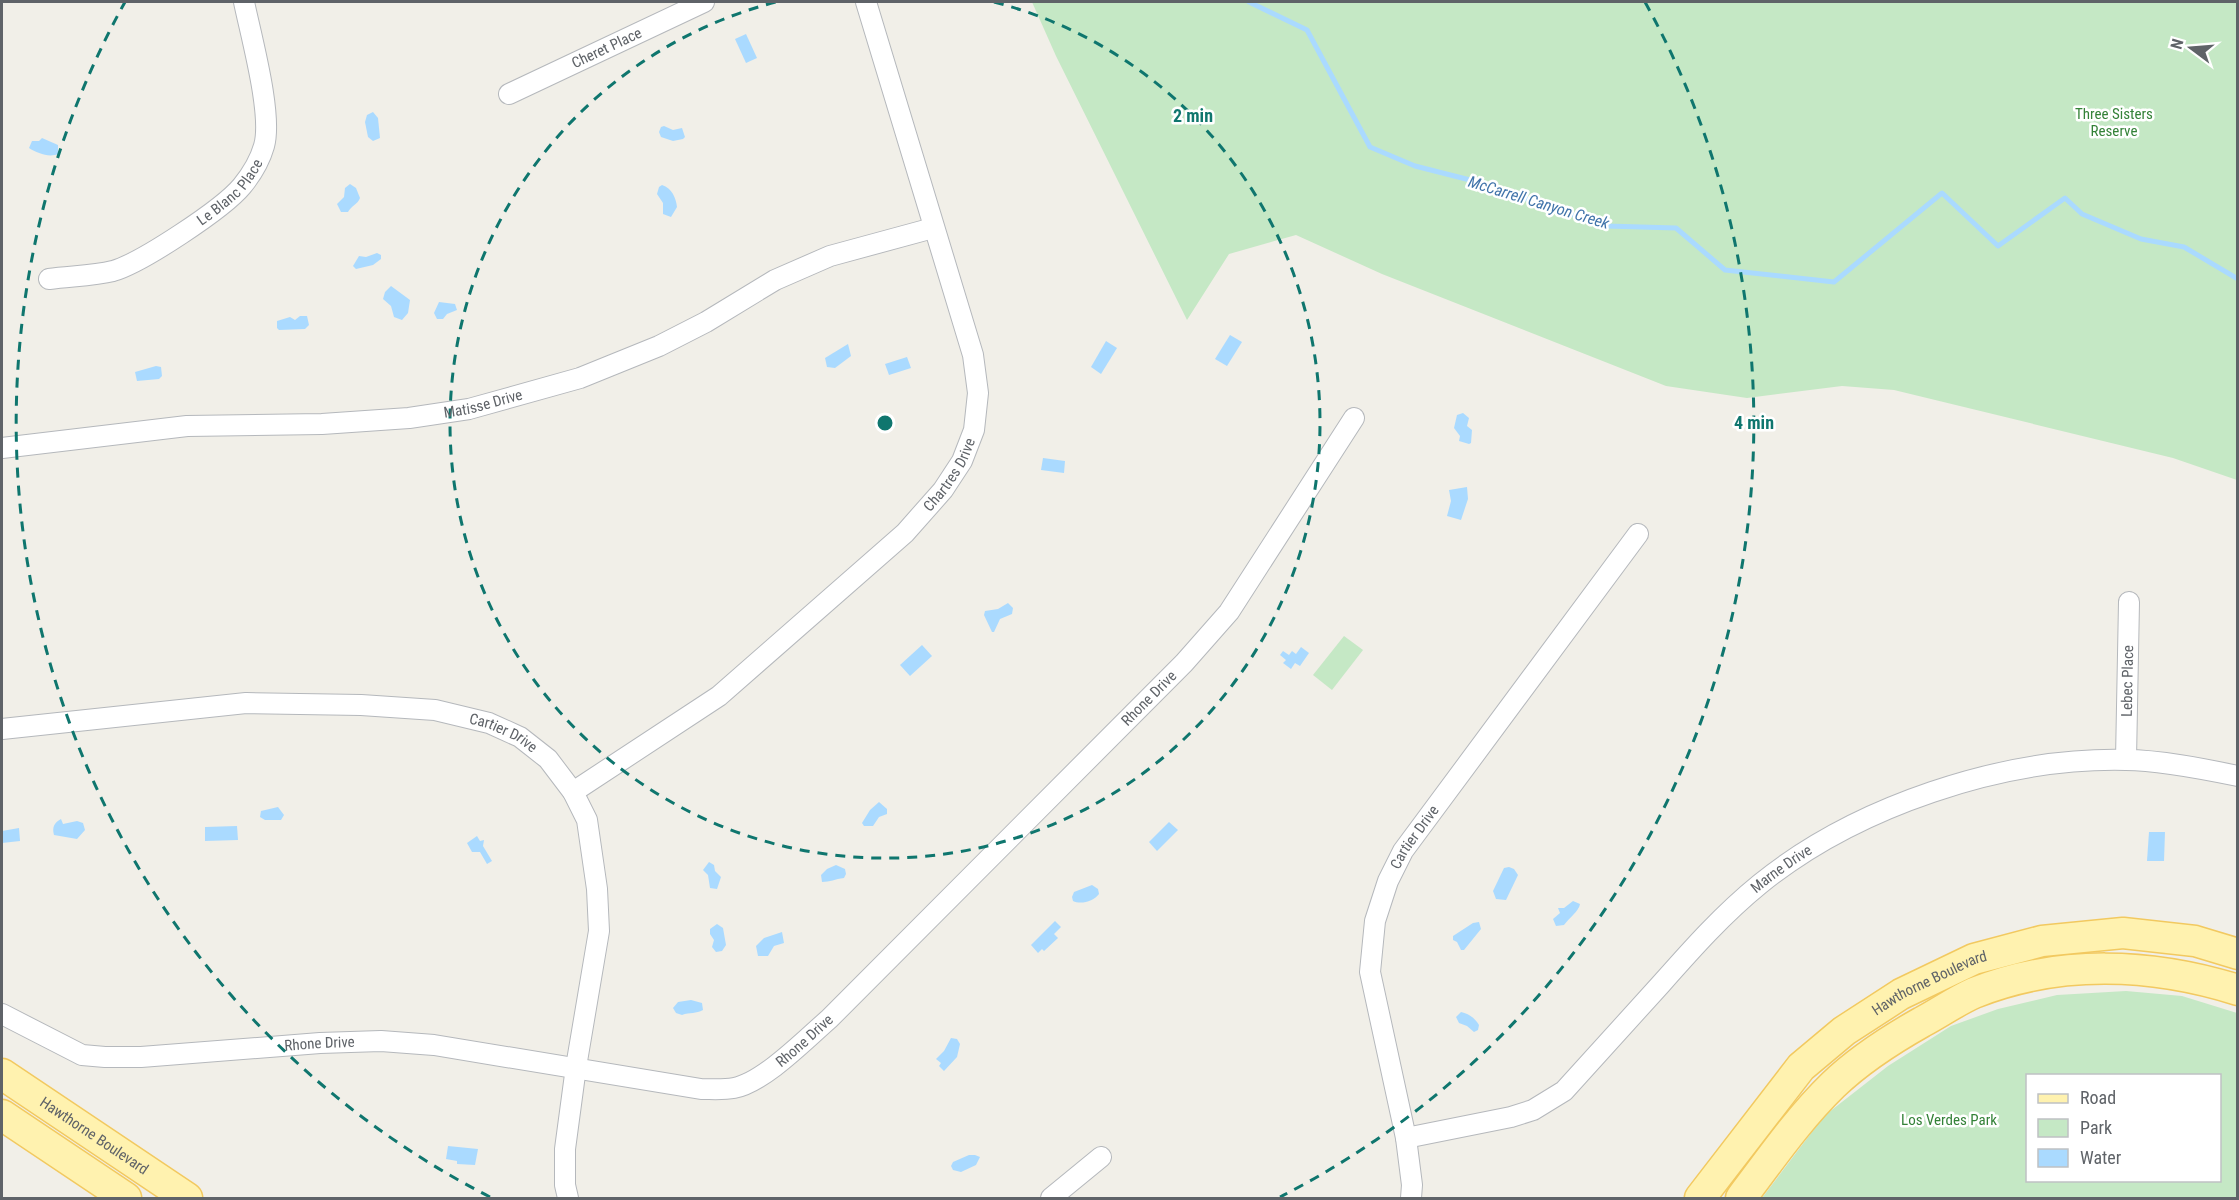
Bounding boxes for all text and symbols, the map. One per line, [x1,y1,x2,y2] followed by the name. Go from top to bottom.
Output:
[2161,18,2221,78] north arrow
[569,24,644,72] street label: Cheret Place
[2167,37,2188,51] text: N
[1173,105,1213,126] text: 2 min
[2075,105,2153,140] park label: Three Sisters Reserve
[193,156,266,229] street label: Le Blanc Place
[1466,172,1613,233] water label: McCarrell Canyon Creek
[442,386,524,422] street label: Matisse Drive
[1734,412,1774,433] text: 4 min
[875,413,895,433] centre of rings
[919,435,979,515] street label: Chartres Drive
[2118,645,2137,717] street label: Lebec Place
[1118,667,1180,729] street label: Rhone Drive
[468,710,541,756] street label: Cartier Drive
[1386,802,1443,872] street label: Cartier Drive
[1747,841,1815,897] street label: Marne Drive
[1869,947,1989,1019] street label: Hawthorne Boulevard
[772,1011,837,1071] street label: Rhone Drive
[284,1033,355,1055] street label: Rhone Drive
[2026,1074,2221,1182] legend
[2080,1087,2116,1108] text: Road
[37,1093,152,1179] street label: Hawthorne Boulevard
[1901,1111,1997,1129] park label: Los Verdes Park
[2080,1117,2112,1138] text: Park
[2080,1147,2122,1168] text: Water

